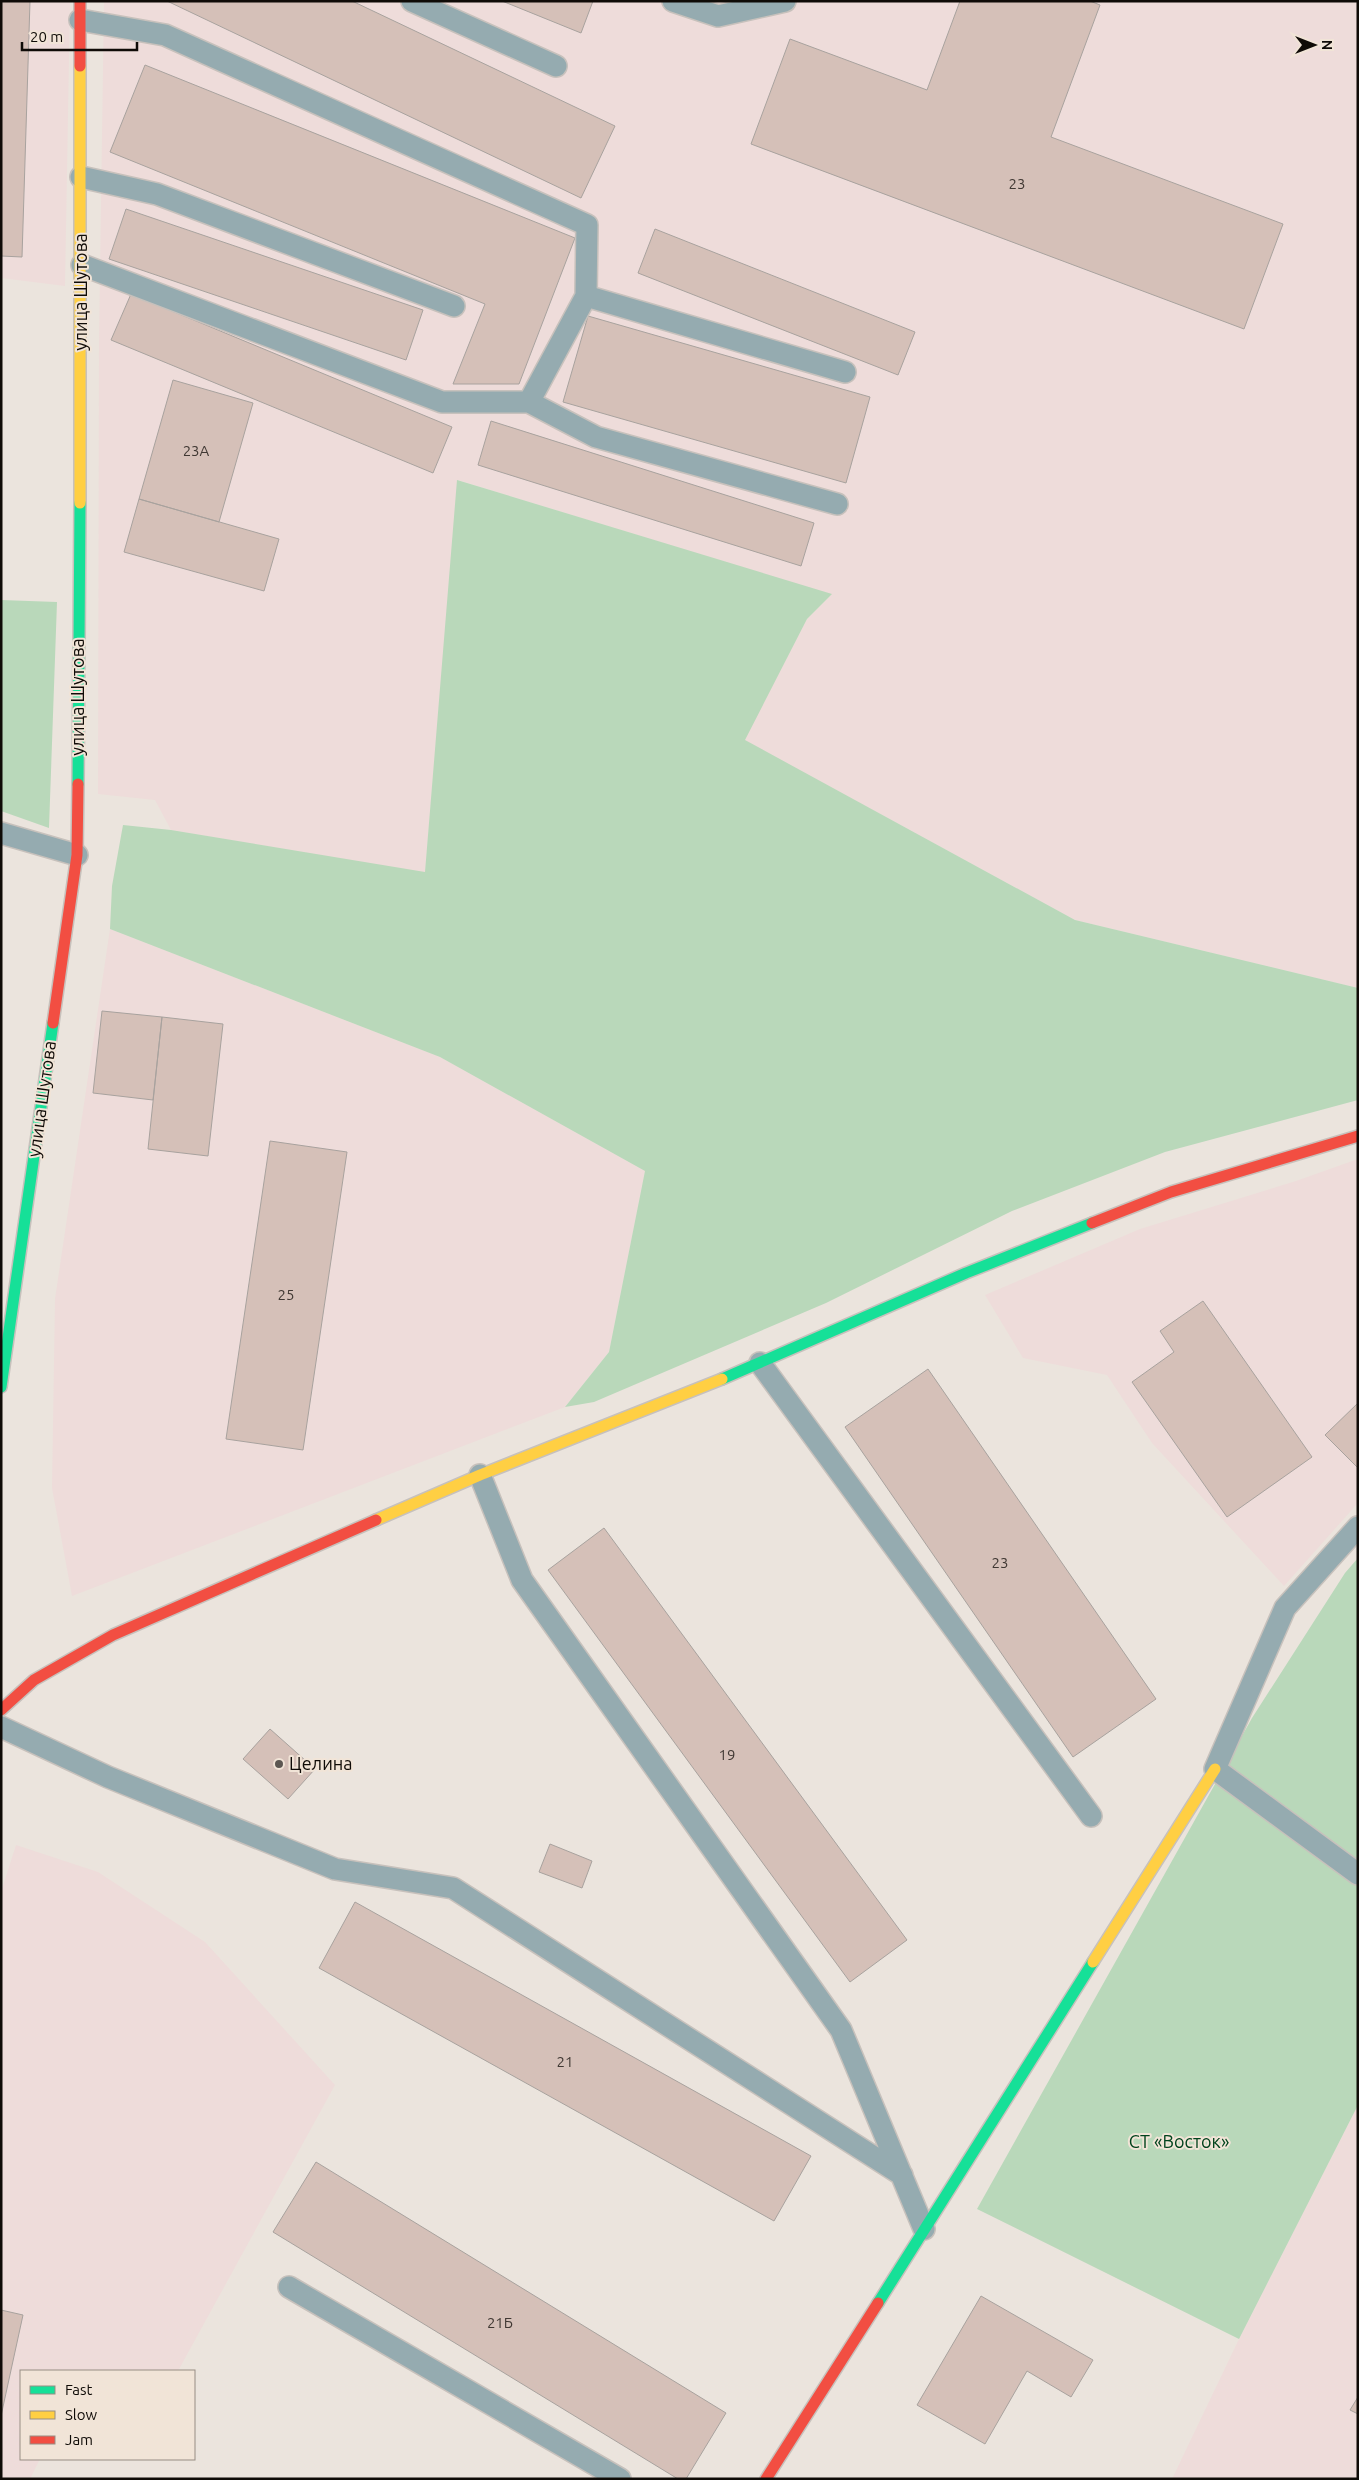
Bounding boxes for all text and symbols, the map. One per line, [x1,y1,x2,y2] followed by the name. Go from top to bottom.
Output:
[22,20,138,52] scale bar
[1289,20,1339,70] north arrow
[30,28,63,45] text: 20 m
[1319,40,1335,50] text: N
[1009,175,1025,192] house number: 23
[70,233,90,351] street label: улица Шутова
[183,442,210,459] house number: 23А
[67,638,87,756] street label: улица Шутова
[23,1039,59,1159] street label: улица Шутова
[278,1286,294,1303] house number: 25
[992,1554,1008,1571] house number: 23
[719,1746,735,1763] house number: 19
[289,1753,353,1773] place label: Целина
[273,1758,285,1770] marker: Целина
[557,2053,573,2070] house number: 21
[1129,2131,1229,2151] park label: СТ «Восток»
[487,2314,513,2331] house number: 21Б
[20,2370,195,2460] legend
[65,2381,93,2398] text: Fast
[65,2406,98,2423] text: Slow
[65,2431,93,2448] text: Jam

